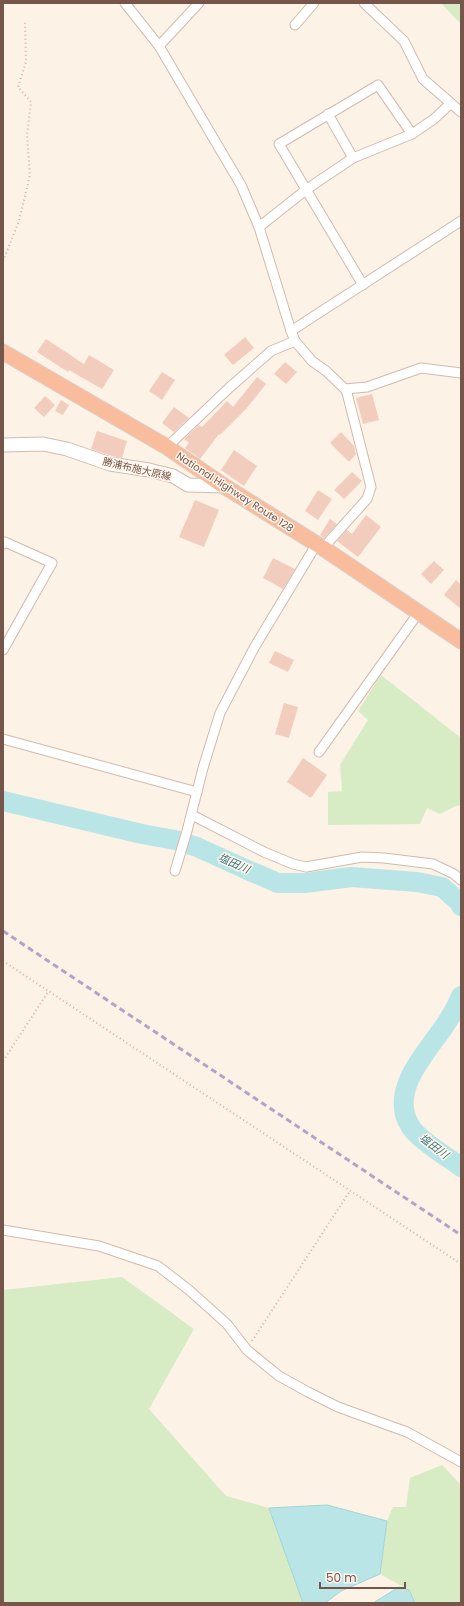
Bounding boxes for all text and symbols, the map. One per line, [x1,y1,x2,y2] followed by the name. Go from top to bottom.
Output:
[173,448,297,536] street label: National Highway Route 128
[101,454,173,484] street label: 勝浦布施大原線
[216,849,253,877] water label: 塩田川
[416,1130,453,1163] water label: 塩田川
[320,1564,405,1590] scale bar
[326,1569,357,1586] text: 50 m

